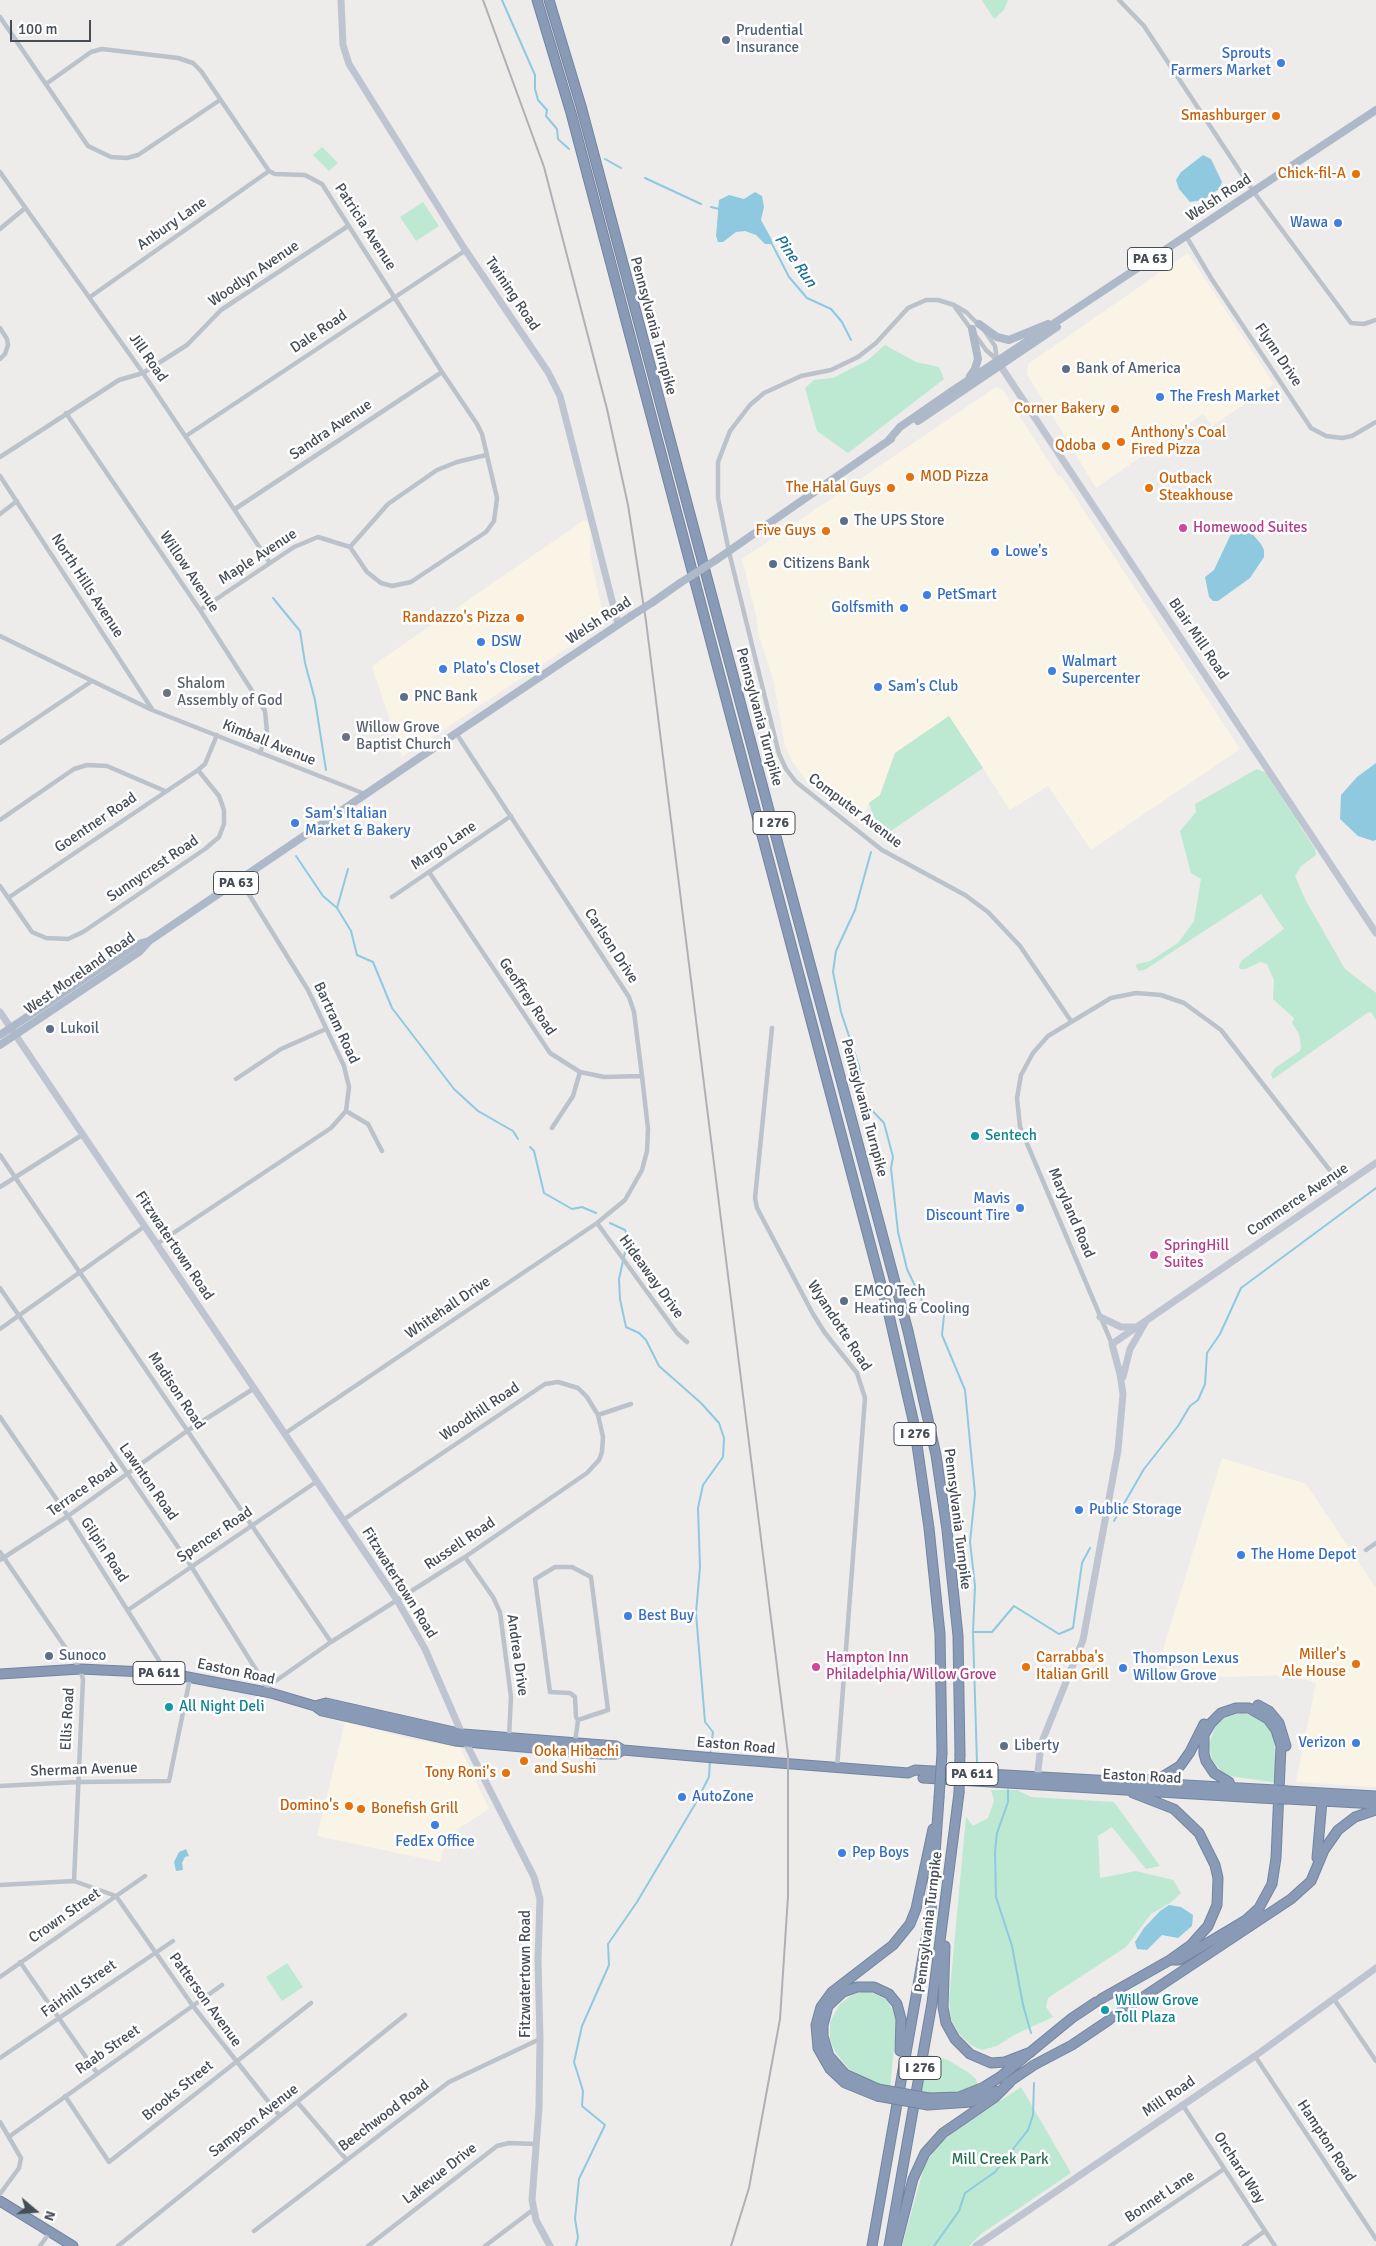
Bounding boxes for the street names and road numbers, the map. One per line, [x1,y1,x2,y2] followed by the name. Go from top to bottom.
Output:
[1183,170,1255,226] street label: Welsh Road
[330,180,400,274] street label: Patricia Avenue
[134,193,210,255] street label: Anbury Lane
[205,237,303,311] street label: Woodlyn Avenue
[1128,248,1172,270] road number: PA 63
[481,254,543,334] street label: Twining Road
[626,255,680,397] street label: Pennsylvania Turnpike
[287,307,351,357] street label: Dale Road
[1250,320,1306,390] street label: Flynn Drive
[125,330,171,386] street label: Jill Road
[286,396,376,464] street label: Sandra Avenue
[216,525,300,589] street label: Maple Avenue
[155,528,223,616] street label: Willow Avenue
[47,531,127,641] street label: North Hills Avenue
[563,593,635,649] street label: Welsh Road
[1164,595,1232,683] street label: Blair Mill Road
[732,646,786,788] street label: Pennsylvania Turnpike
[220,716,318,770] street label: Kimball Avenue
[804,770,906,852] street label: Computer Avenue
[52,789,140,857] street label: Goentner Road
[753,811,795,834] road number: I 276
[408,818,480,874] street label: Margo Lane
[104,832,202,906] street label: Sunnycrest Road
[214,871,258,894] road number: PA 63
[580,905,642,987] street label: Carlson Drive
[21,929,139,1019] street label: West Moreland Road
[494,955,560,1039] street label: Geoffrey Road
[309,979,363,1067] street label: Bartram Road
[837,1037,891,1179] street label: Pennsylvania Turnpike
[1244,1160,1352,1240] street label: Commerce Avenue
[1044,1165,1098,1261] street label: Maryland Road
[131,1188,217,1304] street label: Fitzwatertown Road
[615,1232,687,1322] street label: Hideaway Drive
[402,1273,494,1343] street label: Whitehall Drive
[803,1277,875,1375] street label: Wyandotte Road
[143,1349,209,1433] street label: Madison Road
[437,1379,523,1445] street label: Woodhill Road
[894,1422,936,1446] road number: I 276
[115,1440,181,1524] street label: Lawnton Road
[939,1447,975,1591] street label: Pennsylvania Turnpike
[44,1459,122,1521] street label: Terrace Road
[174,1503,256,1567] street label: Spencer Road
[76,1514,132,1586] street label: Gilpin Road
[421,1514,499,1574] street label: Russell Road
[358,1524,440,1642] street label: Fitzwatertown Road
[502,1613,532,1697] street label: Andrea Drive
[195,1655,277,1689] street label: Easton Road
[133,1662,185,1685] road number: PA 611
[57,1687,79,1751] street label: Ellis Road
[696,1734,776,1758] street label: Easton Road
[30,1759,138,1781] street label: Sherman Avenue
[946,1762,998,1786] road number: PA 611
[1102,1766,1182,1788] street label: Easton Road
[911,1850,947,1994] street label: Pennsylvania Turnpike
[26,1885,104,1947] street label: Crown Street
[517,1910,535,2038] street label: Fitzwatertown Road
[165,1949,245,2051] street label: Patterson Avenue
[38,1956,120,2022] street label: Fairhill Street
[72,2021,144,2079] street label: Raab Street
[899,2056,941,2080] road number: I 276
[139,2057,217,2125] street label: Brooks Street
[1139,2073,1199,2121] street label: Mill Road
[335,2076,433,2156] street label: Beechwood Road
[206,2080,302,2162] street label: Sampson Avenue
[1293,2097,1359,2185] street label: Hampton Road
[1209,2129,1269,2207] street label: Orchard Way
[399,2139,481,2209] street label: Lakevue Drive
[1122,2167,1198,2227] street label: Bonnet Lane

